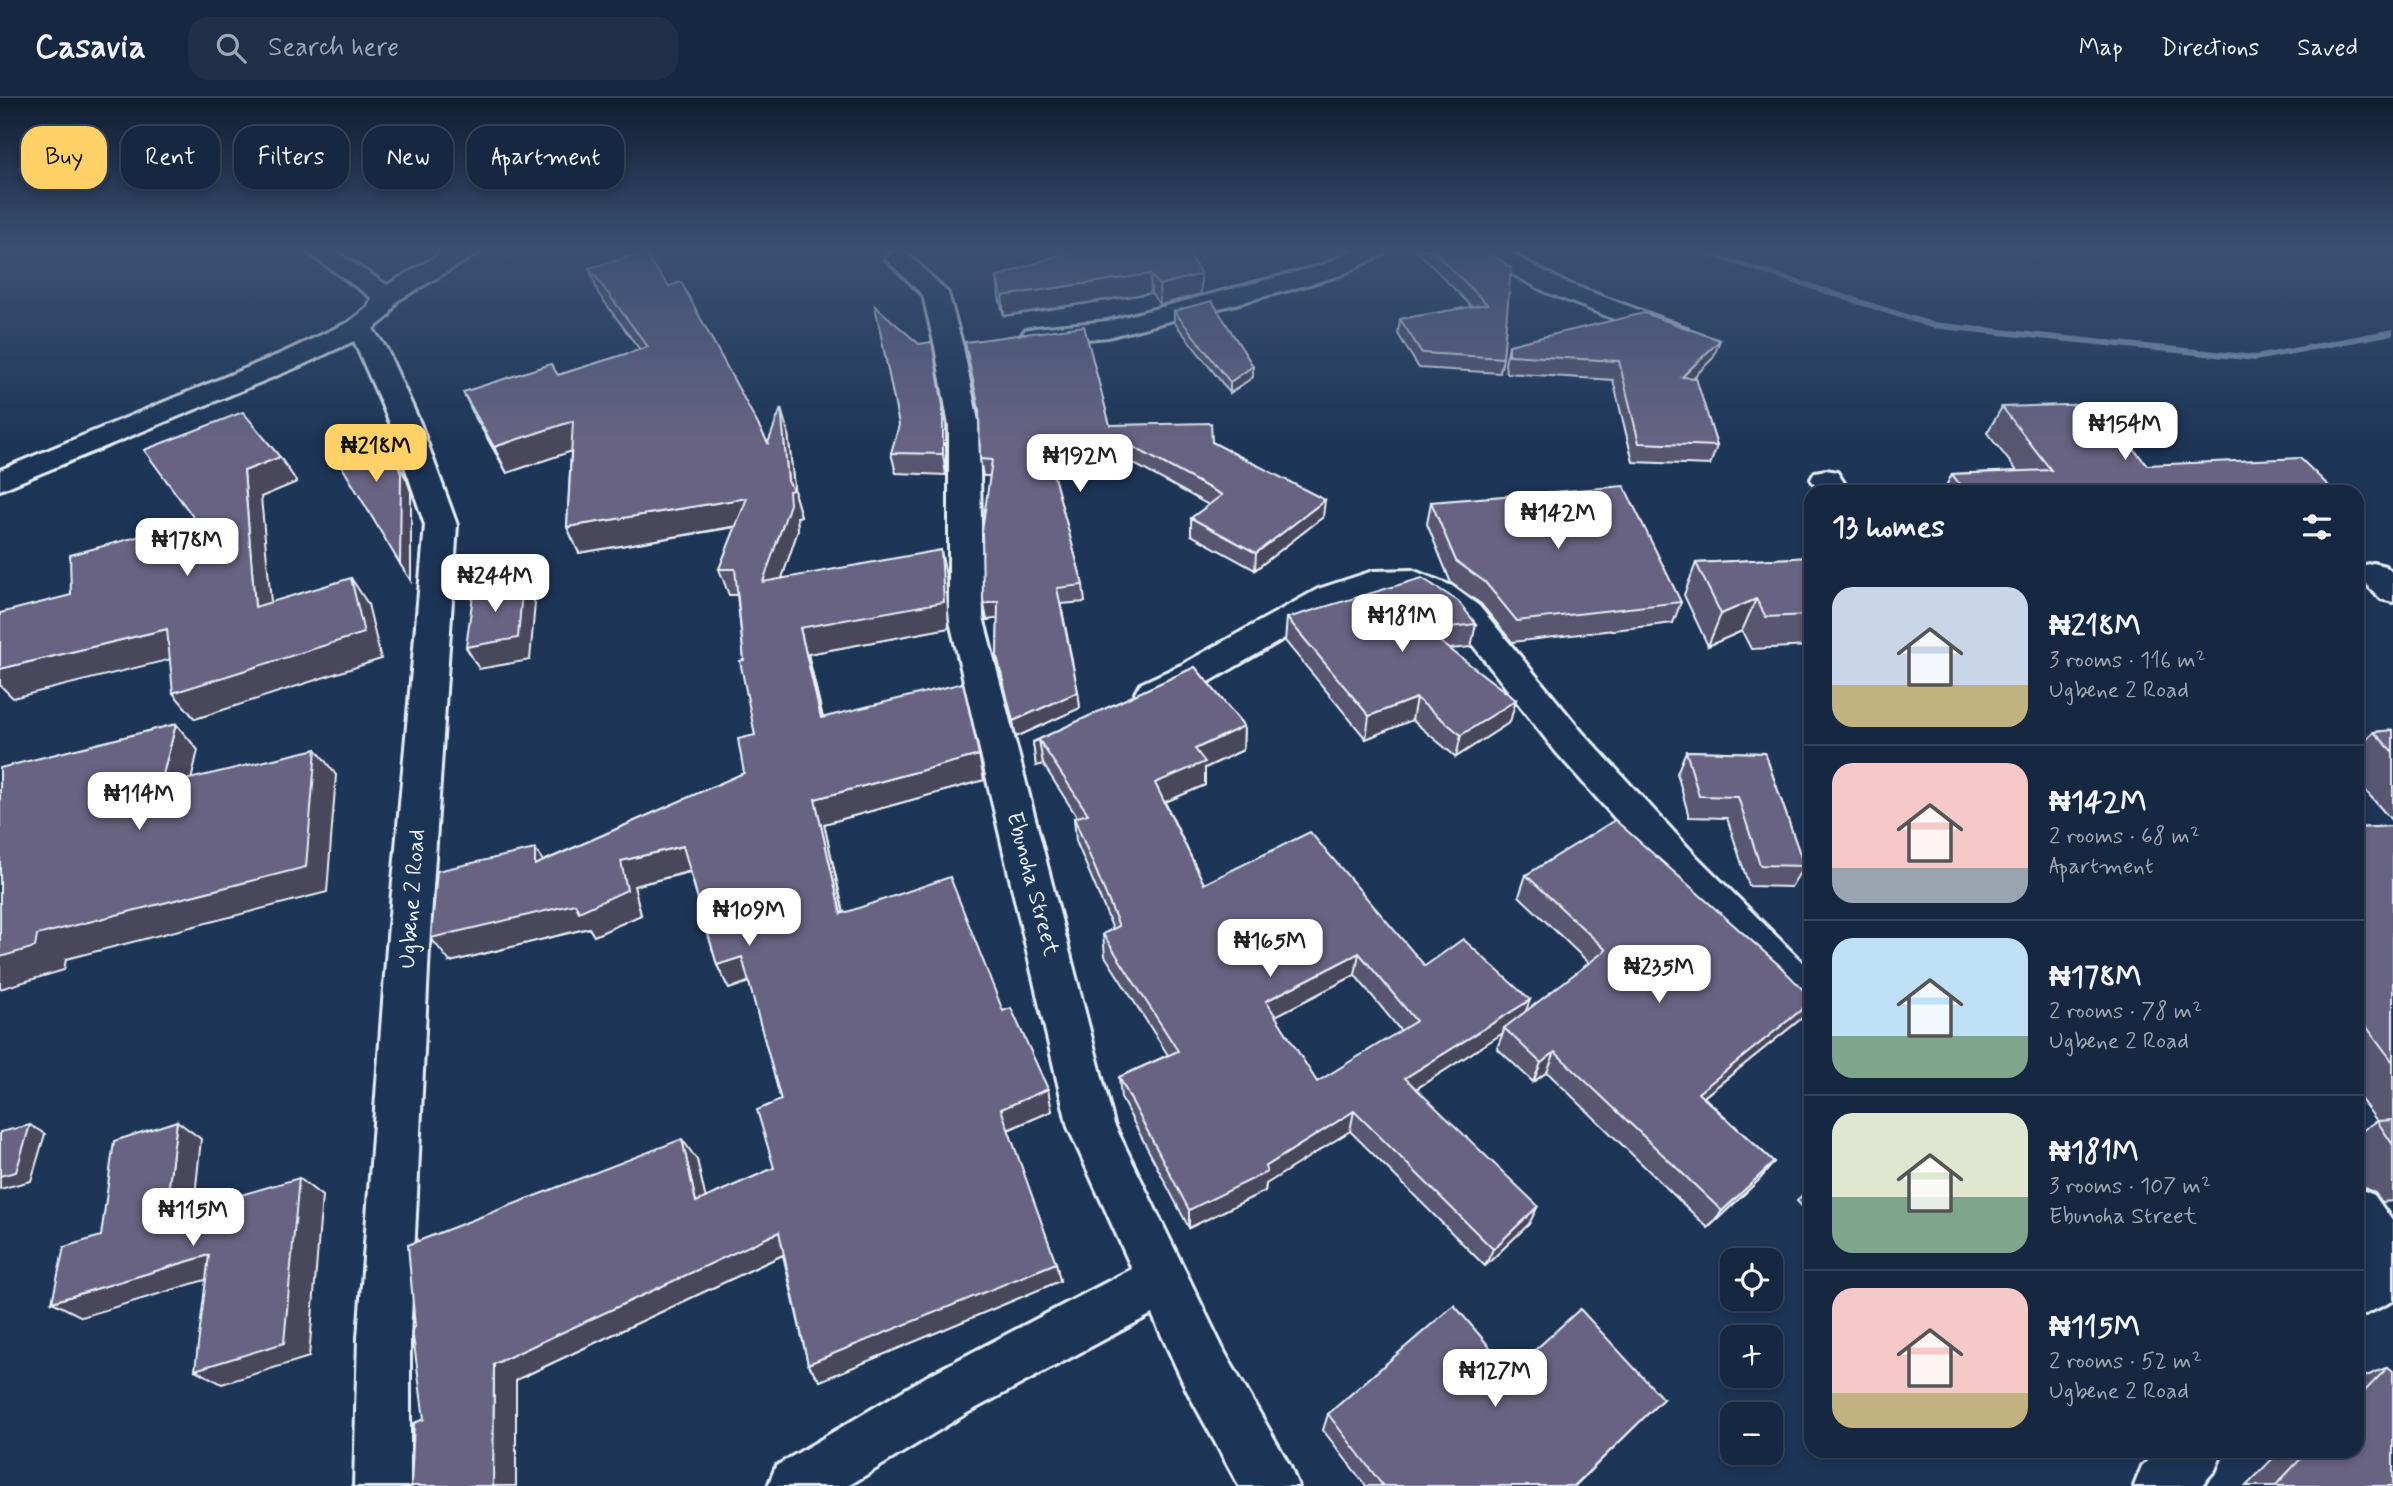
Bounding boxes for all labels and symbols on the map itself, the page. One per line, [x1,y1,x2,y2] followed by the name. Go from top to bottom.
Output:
[2076,402,2174,462] pin: ₦154M
[327,424,425,484] pin: ₦218M
[1031,434,1129,494] pin: ₦192M
[1509,491,1607,551] pin: ₦142M
[138,518,236,578] pin: ₦178M
[446,554,544,614] pin: ₦244M
[1353,594,1451,654] pin: ₦181M
[90,772,188,832] pin: ₦114M
[998,809,1066,960] street label: Ebunoha Street
[393,828,433,970] street label: Ugbene 2 Road
[700,888,798,948] pin: ₦109M
[1221,920,1319,979] pin: ₦165M
[1610,946,1708,1005] pin: ₦235M
[144,1188,242,1248] pin: ₦115M
[1446,1350,1544,1409] pin: ₦127M

